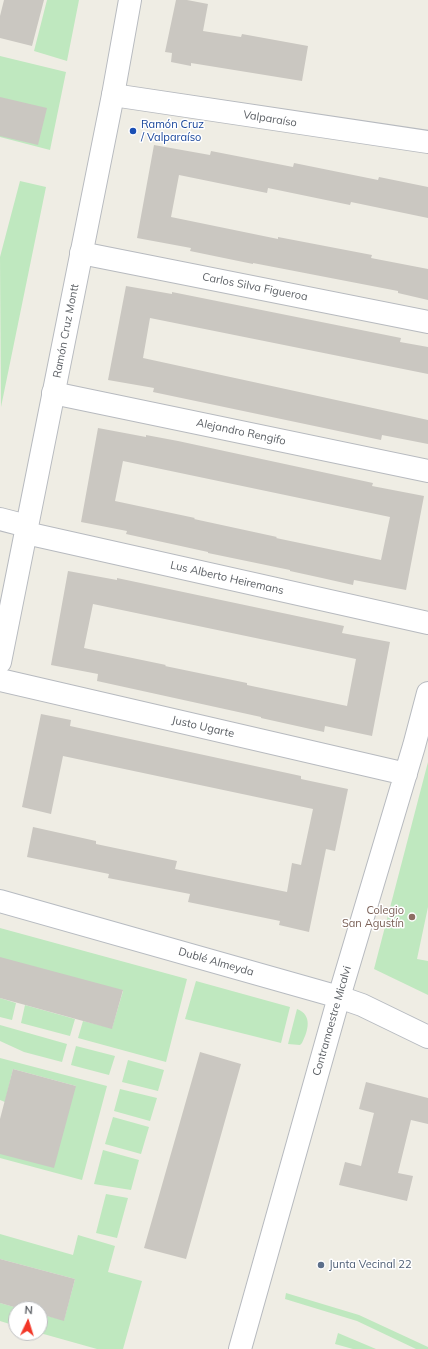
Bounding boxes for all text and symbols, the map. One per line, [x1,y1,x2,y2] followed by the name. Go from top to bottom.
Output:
[242,108,298,130] street label: Valparaíso
[141,118,204,144] place label: Ramón Cruz / Valparaíso
[128,126,138,136] marker: Ramón Cruz / Valparaíso
[201,270,309,304] street label: Carlos Silva Figueroa
[50,283,82,379] street label: Ramón Cruz Montt
[195,416,287,448] street label: Alejandro Rengifo
[169,559,285,597] street label: Lus Alberto Heiremans
[171,713,235,741] street label: Justo Ugarte
[342,904,404,930] place label: Colegio San Agustín
[407,912,417,922] marker: Colegio San Agustín
[177,945,255,979] street label: Dublé Almeyda
[310,965,354,1077] street label: Contramaestre Micalvi
[329,1258,412,1272] place label: Junta Vecinal 22
[316,1260,326,1270] marker: Junta Vecinal 22
[8,1301,48,1341] north arrow
[24,1303,33,1317] text: N

